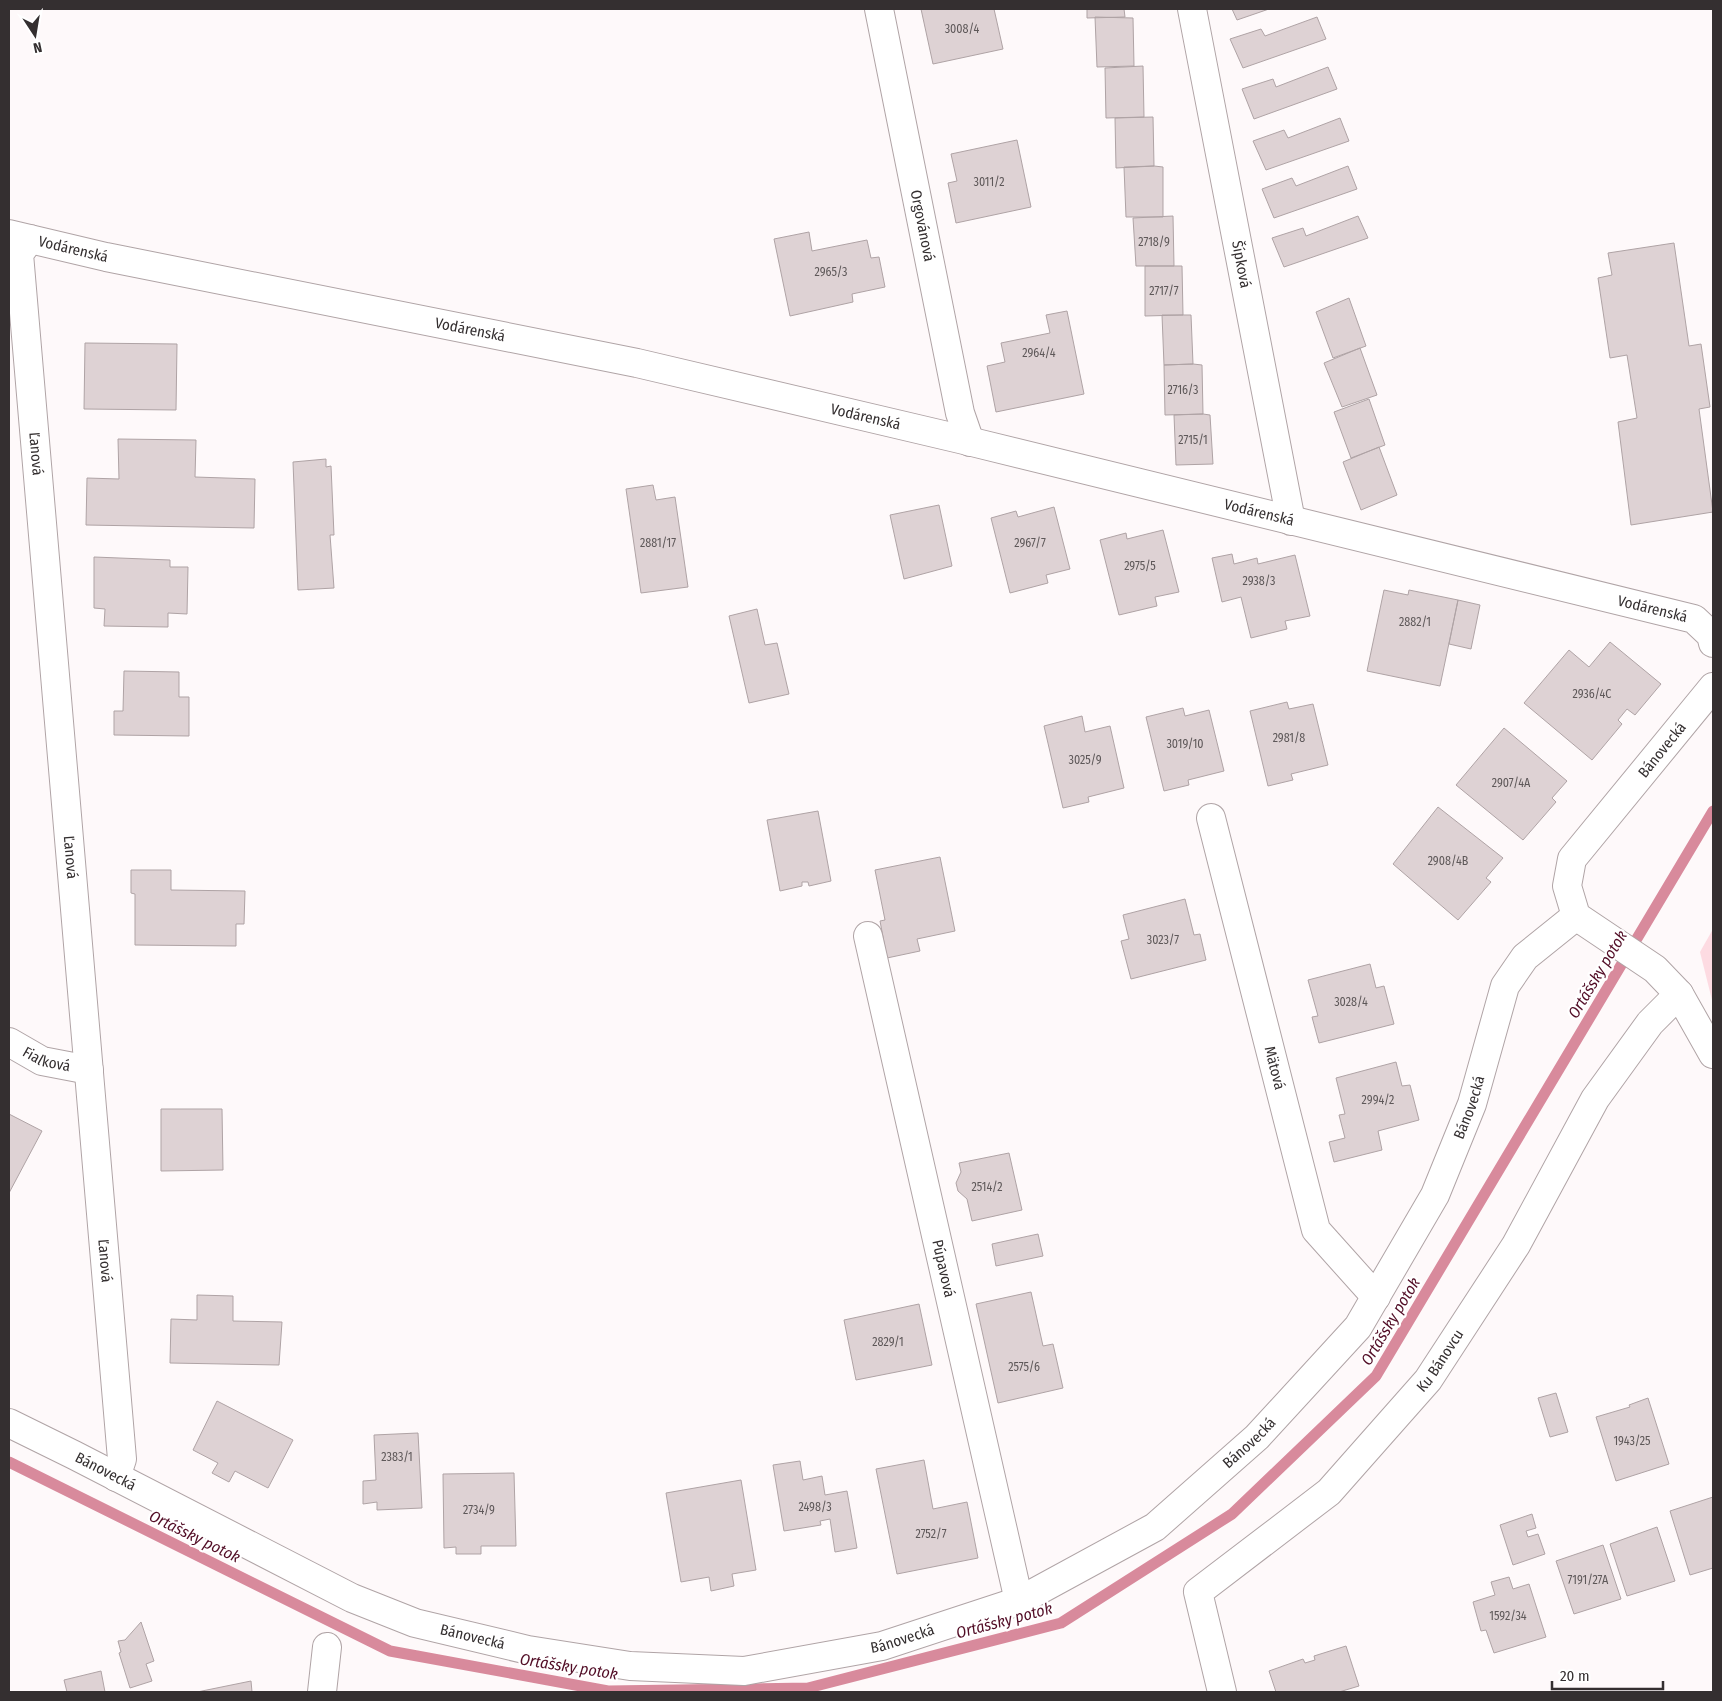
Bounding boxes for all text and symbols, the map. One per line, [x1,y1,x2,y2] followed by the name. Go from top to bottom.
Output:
[10,10,60,60] north arrow
[945,22,980,36] house number: 3008/4
[32,38,43,56] text: N
[974,175,1004,189] house number: 3011/2
[906,188,938,263] street label: Orgovánová
[36,232,110,266] street label: Vodárenská
[1138,235,1170,249] house number: 2718/9
[1228,239,1255,289] street label: Šípková
[815,265,847,279] house number: 2965/3
[1149,284,1179,298] house number: 2717/7
[433,314,507,345] street label: Vodárenská
[1022,346,1056,360] house number: 2964/4
[1168,383,1198,397] house number: 2716/3
[829,400,902,434] street label: Vodárenská
[25,431,47,476] street label: Ľanová
[1178,433,1208,447] house number: 2715/1
[1222,495,1296,530] street label: Vodárenská
[640,536,676,550] house number: 2881/17
[1014,536,1046,550] house number: 2967/7
[1124,559,1156,573] house number: 2975/5
[1243,574,1275,588] house number: 2938/3
[1616,592,1689,626] street label: Vodárenská
[1399,615,1431,629] house number: 2882/1
[1573,687,1611,701] house number: 2936/4C
[1634,719,1690,781] street label: Bánovecká
[1273,731,1305,745] house number: 2981/8
[1166,737,1204,751] house number: 3019/10
[1068,753,1102,767] house number: 3025/9
[1492,776,1531,790] house number: 2907/4A
[60,835,81,880] street label: Ľanová
[1428,854,1469,868] house number: 2908/4B
[1564,927,1631,1022] water label: Ortášsky potok
[1147,933,1179,947] house number: 3023/7
[1334,995,1368,1009] house number: 3028/4
[19,1043,72,1075] street label: Fialková
[1261,1044,1289,1092] street label: Mätová
[1450,1074,1488,1142] street label: Bánovecká
[1362,1093,1394,1107] house number: 2994/2
[972,1180,1002,1194] house number: 2514/2
[94,1238,116,1283] street label: Ľanová
[928,1238,959,1299] street label: Púpavová
[1357,1274,1424,1369] water label: Ortášsky potok
[1413,1326,1468,1396] street label: Ku Bánovcu
[872,1335,904,1349] house number: 2829/1
[1008,1360,1040,1374] house number: 2575/6
[1219,1414,1279,1472] street label: Bánovecká
[1613,1434,1651,1448] house number: 1943/25
[72,1448,139,1494] street label: Bánovecká
[381,1450,413,1464] house number: 2383/1
[798,1500,832,1514] house number: 2498/3
[463,1503,495,1517] house number: 2734/9
[146,1506,243,1567] water label: Ortášsky potok
[915,1527,947,1541] house number: 2752/7
[1568,1573,1609,1587] house number: 7191/27A
[954,1598,1054,1642] water label: Ortášsky potok
[1489,1609,1527,1623] house number: 1592/34
[438,1620,507,1653] street label: Bánovecká
[869,1620,936,1657] street label: Bánovecká
[519,1649,619,1684] water label: Ortášsky potok
[1552,1658,1663,1690] scale bar
[1560,1667,1590,1685] text: 20 m

